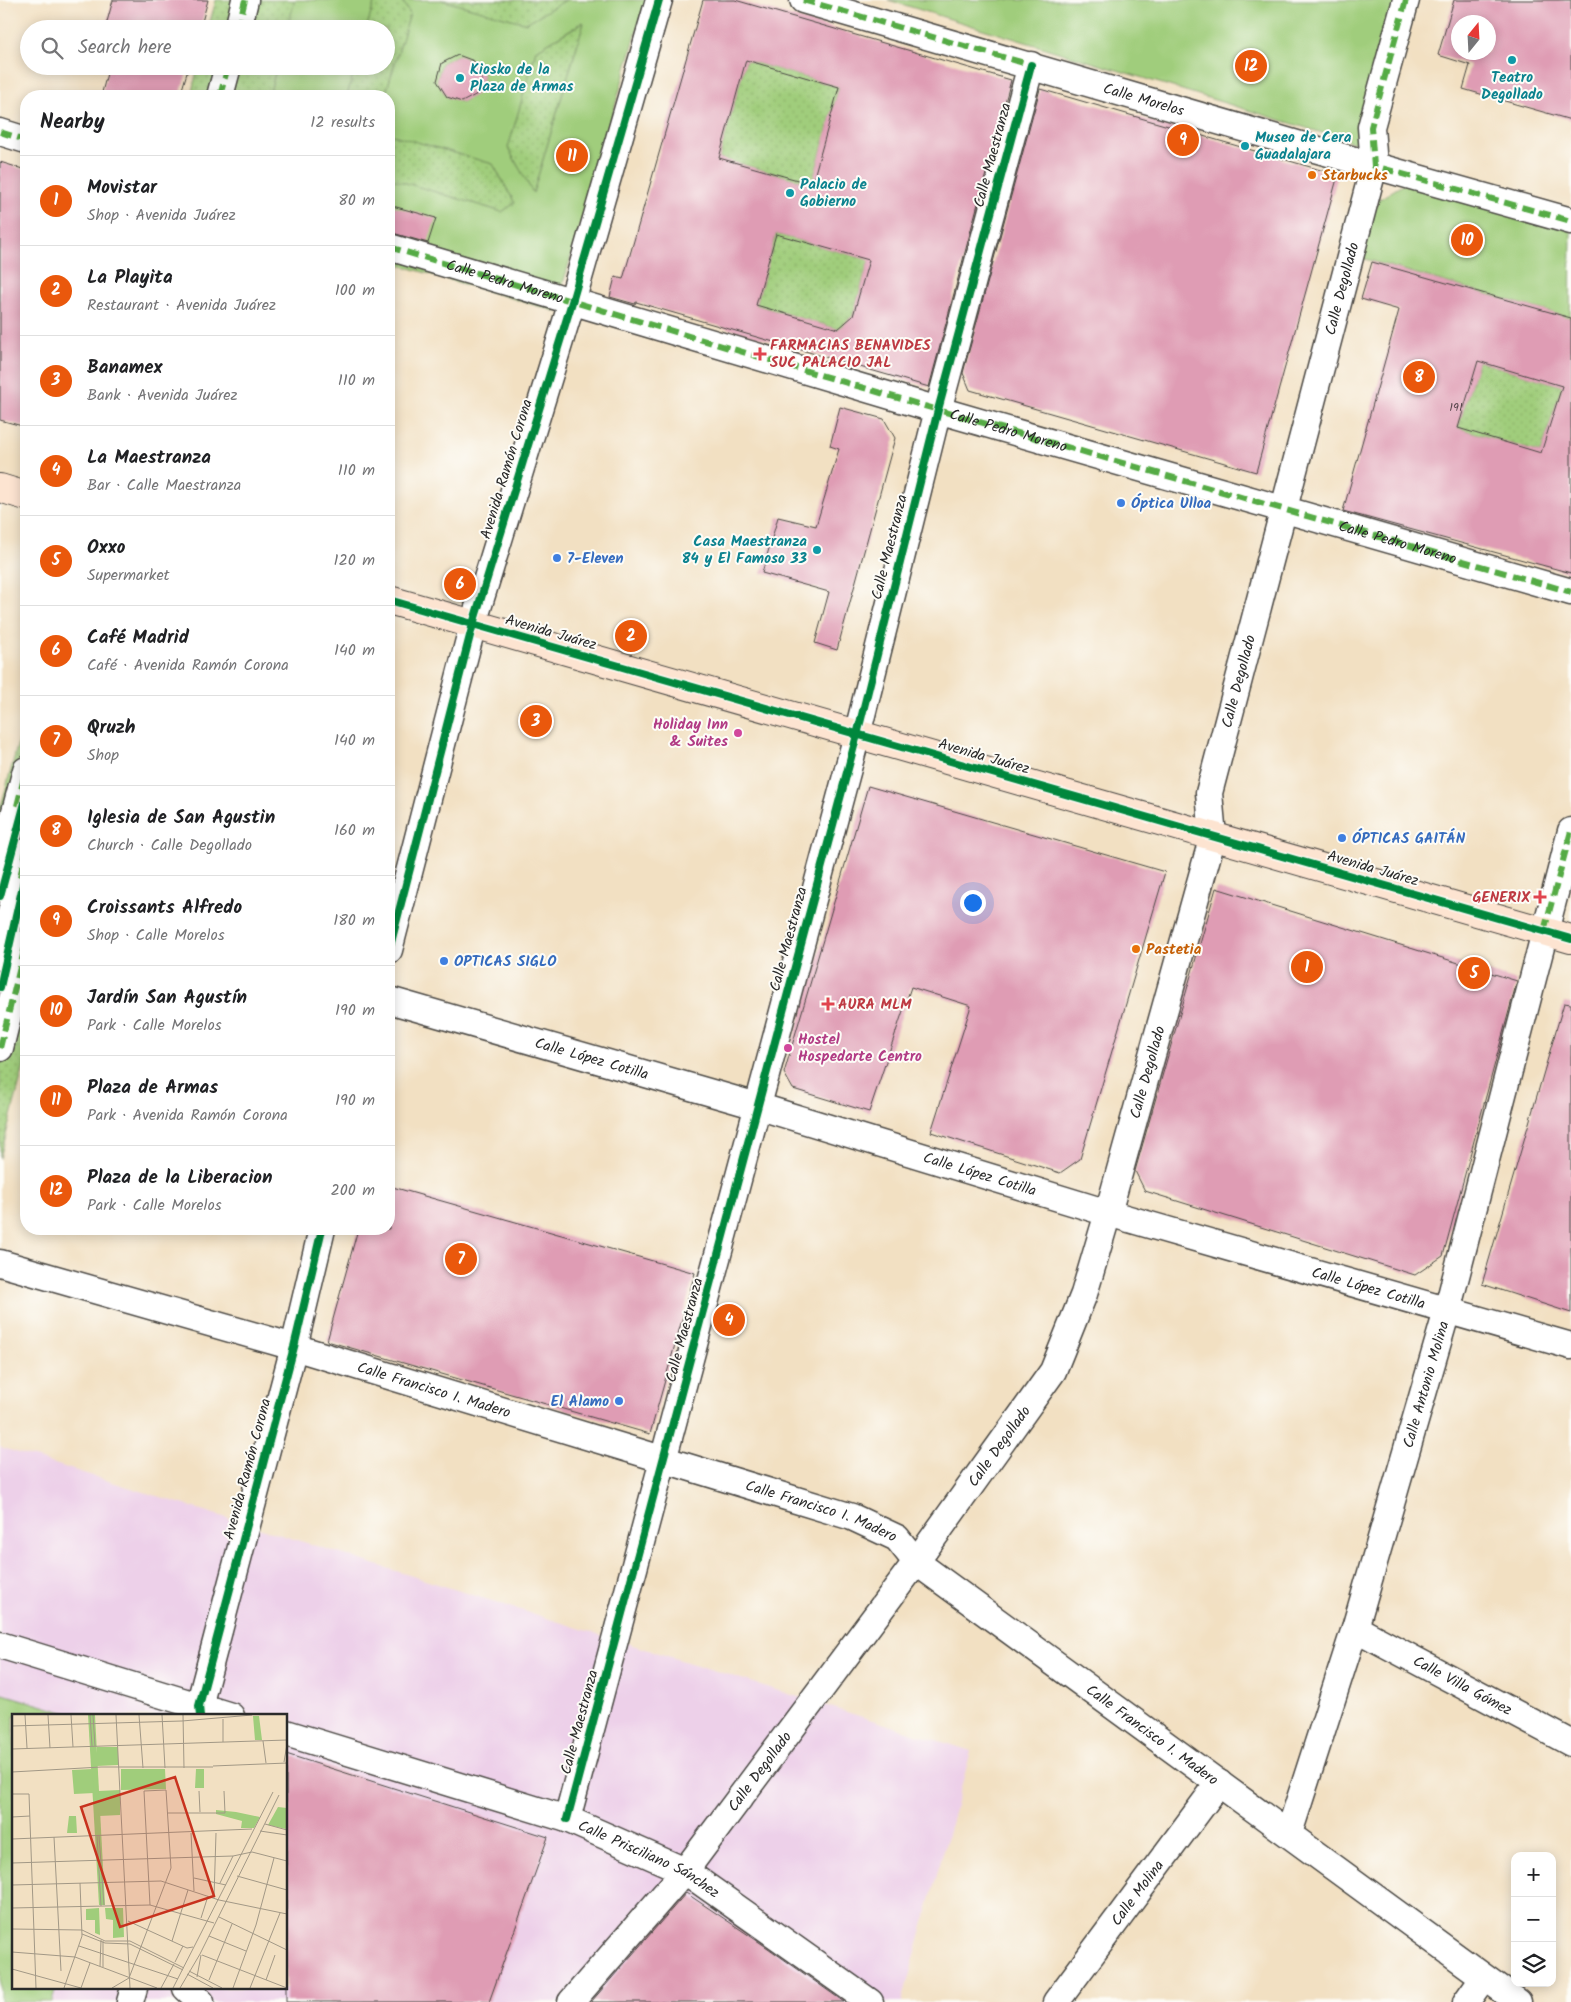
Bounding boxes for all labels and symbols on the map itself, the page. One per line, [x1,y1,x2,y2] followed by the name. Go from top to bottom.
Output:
[1451,15,1496,60] north arrow
[1235,47,1267,85] pin: 12
[1506,54,1518,66] marker: Teatro Degollado
[470,58,574,99] place label: Kiosko de la Plaza de Armas
[1481,66,1543,107] place label: Teatro Degollado
[454,72,466,84] marker: Kiosko de la Plaza de Armas
[1100,77,1188,124] street label: Calle Morelos
[967,100,1018,210] street label: Calle Maestranza
[1167,121,1199,159] pin: 9
[1255,126,1352,167] place label: Museo de Cera Guadalajara
[556,137,588,175] pin: 11
[1239,140,1251,152] marker: Museo de Cera Guadalajara
[1322,164,1388,188] place label: Starbucks
[1306,169,1318,181] marker: Starbucks
[800,173,867,214] place label: Palacio de Gobierno
[784,187,796,199] marker: Palacio de Gobierno
[1451,221,1483,259] pin: 10
[1319,240,1366,338] street label: Calle Degollado
[443,254,567,311] street label: Calle Pedro Moreno
[770,334,931,375] place label: FARMACIAS BENAVIDES SUC PALACIO JAL
[754,348,766,360] marker: FARMACIAS BENAVIDES SUC PALACIO JAL
[1403,358,1435,396] pin: 8
[474,396,540,542] street label: Avenida Ramón Corona
[1449,398,1463,417] house number: 191
[946,403,1070,460] street label: Calle Pedro Moreno
[865,492,915,602] street label: Calle Maestranza
[1131,492,1212,516] place label: Óptica Ulloa
[1115,497,1127,509] marker: Óptica Ulloa
[1336,515,1459,572] street label: Calle Pedro Moreno
[682,530,807,571] place label: Casa Maestranza 84 y El Famoso 33
[811,544,823,556] marker: Casa Maestranza 84 y El Famoso 33
[567,547,624,571] place label: 7-Eleven
[551,552,563,564] marker: 7-Eleven
[444,565,476,603] pin: 6
[502,608,600,658] street label: Avenida Juárez
[615,617,647,655] pin: 2
[1216,632,1263,731] street label: Calle Degollado
[520,702,552,740] pin: 3
[653,713,728,754] place label: Holiday Inn & Suites
[732,727,744,739] marker: Holiday Inn & Suites
[935,732,1033,782] street label: Avenida Juárez
[1352,827,1466,851] place label: ÓPTICAS GAITÁN
[1336,832,1348,844] marker: ÓPTICAS GAITÁN
[1324,844,1422,894] street label: Avenida Juárez
[763,884,814,994] street label: Calle Maestranza
[1473,886,1531,910] place label: GENERIX
[960,890,986,916] your location
[1534,891,1546,903] marker: GENERIX
[1146,938,1202,962] place label: Pastetia
[1130,943,1142,955] marker: Pastetia
[1291,948,1323,986] pin: 1
[454,950,557,974] place label: OPTICAS SIGLO
[1458,954,1490,992] pin: 5
[438,955,450,967] marker: OPTICAS SIGLO
[838,993,912,1017] place label: AURA MLM
[822,998,834,1010] marker: AURA MLM
[1124,1023,1173,1122] street label: Calle Degollado
[798,1028,922,1069] place label: Hostel Hospedarte Centro
[532,1032,651,1087] street label: Calle López Cotilla
[782,1042,794,1054] marker: Hostel Hospedarte Centro
[920,1146,1039,1203] street label: Calle López Cotilla
[445,1240,477,1278] pin: 7
[1309,1261,1428,1317] street label: Calle López Cotilla
[659,1275,710,1385] street label: Calle Maestranza
[713,1301,745,1339] pin: 4
[1397,1318,1456,1451] street label: Calle Antonio Molina
[354,1356,514,1425] street label: Calle Francisco I. Madero
[551,1390,609,1414] place label: El Alamo
[613,1395,625,1407] marker: El Alamo
[218,1396,278,1543] street label: Avenida Ramón Corona
[962,1401,1038,1492] street label: Calle Degollado
[742,1474,901,1549] street label: Calle Francisco I. Madero
[1408,1650,1517,1723] street label: Calle Villa Gómez
[554,1667,605,1777] street label: Calle Maestranza
[1080,1679,1223,1792] street label: Calle Francisco I. Madero
[12,1714,288,1990] inset map
[722,1726,799,1817] street label: Calle Degollado
[574,1814,724,1905] street label: Calle Prisciliano Sánchez
[1105,1855,1171,1932] street label: Calle Molina

